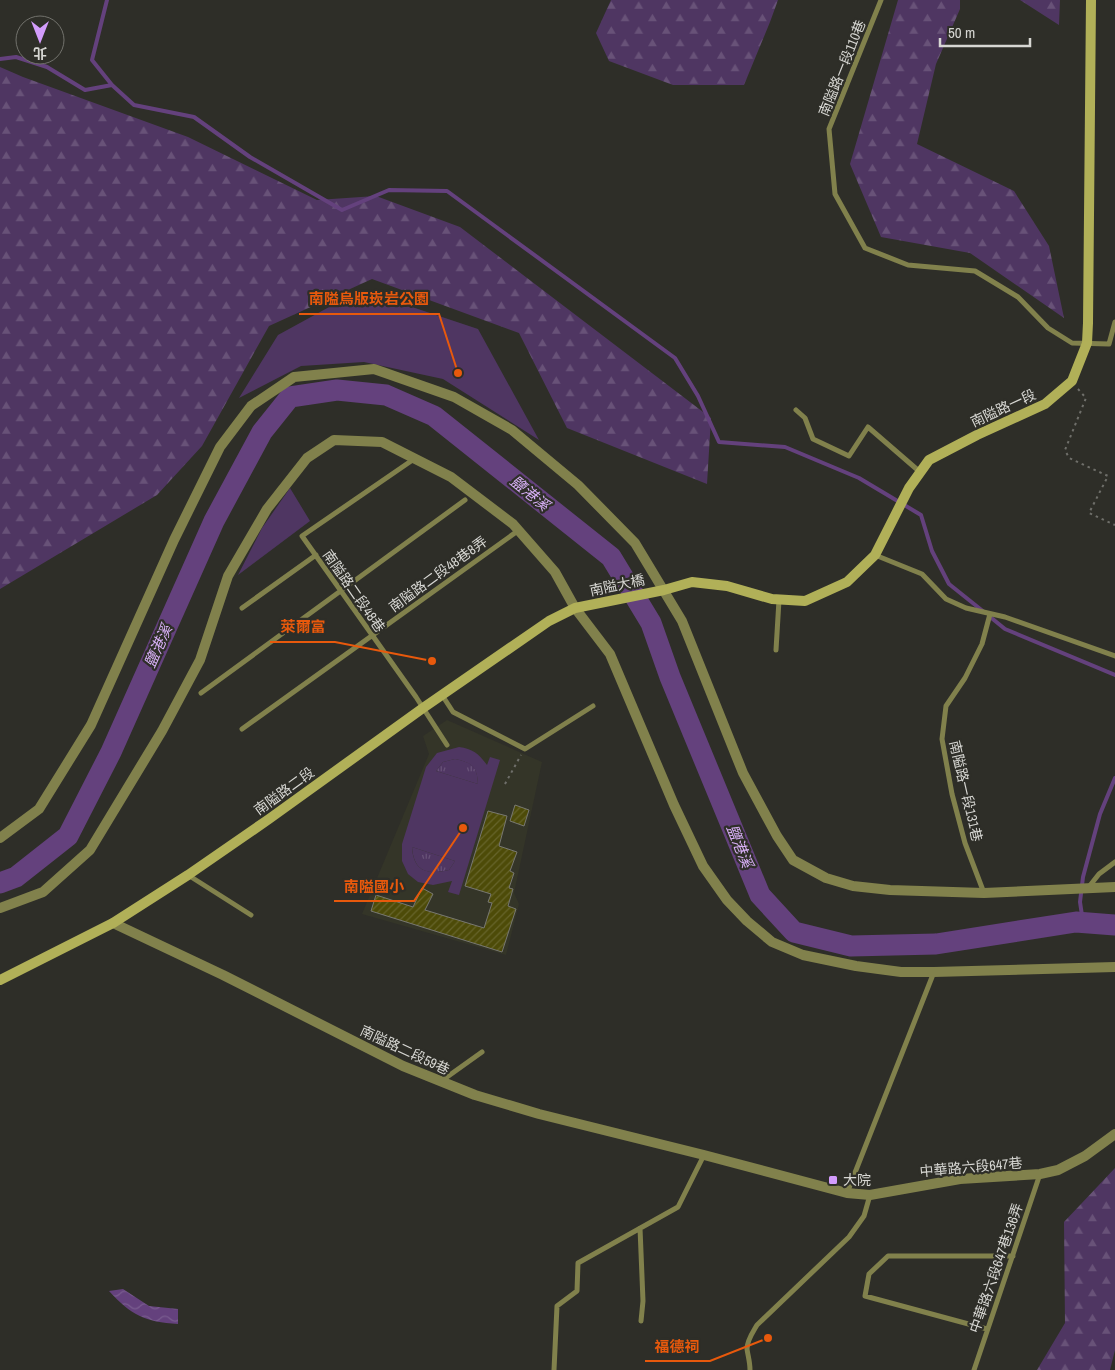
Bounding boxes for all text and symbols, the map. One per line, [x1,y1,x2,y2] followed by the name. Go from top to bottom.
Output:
[15,15,65,65] north arrow
[940,15,1030,47] scale bar
[814,17,870,119] street label: 南隘路一段110巷
[948,22,975,43] text: 50 m
[33,44,47,62] text: 北
[299,284,439,314] callout: 南隘烏版崁岩公園
[309,288,429,309] text: 南隘烏版崁岩公園
[967,385,1039,431] street label: 南隘路一段
[506,471,556,517] water label: 鹽港溪
[385,532,491,616] street label: 南隘路二段48巷8弄
[319,546,389,636] street label: 南隘路二段48巷
[588,570,646,600] street label: 南隘大橋
[270,612,335,642] callout: 萊爾富
[280,616,326,637] text: 萊爾富
[139,619,178,671] water label: 鹽港溪
[946,739,986,843] street label: 南隘路一段131巷
[250,763,318,819] street label: 南隘路二段
[722,821,759,873] water label: 鹽港溪
[334,871,414,901] callout: 南隘國小
[344,876,405,897] text: 南隘國小
[357,1021,453,1079] street label: 南隘路二段59巷
[919,1154,1023,1180] street label: 中華路六段647巷
[843,1171,871,1189] place label: 大院
[827,1174,839,1186] marker: 大院
[965,1201,1027,1335] street label: 中華路六段647巷136弄
[645,1331,710,1361] callout: 福德祠
[654,1336,700,1357] text: 福德祠

